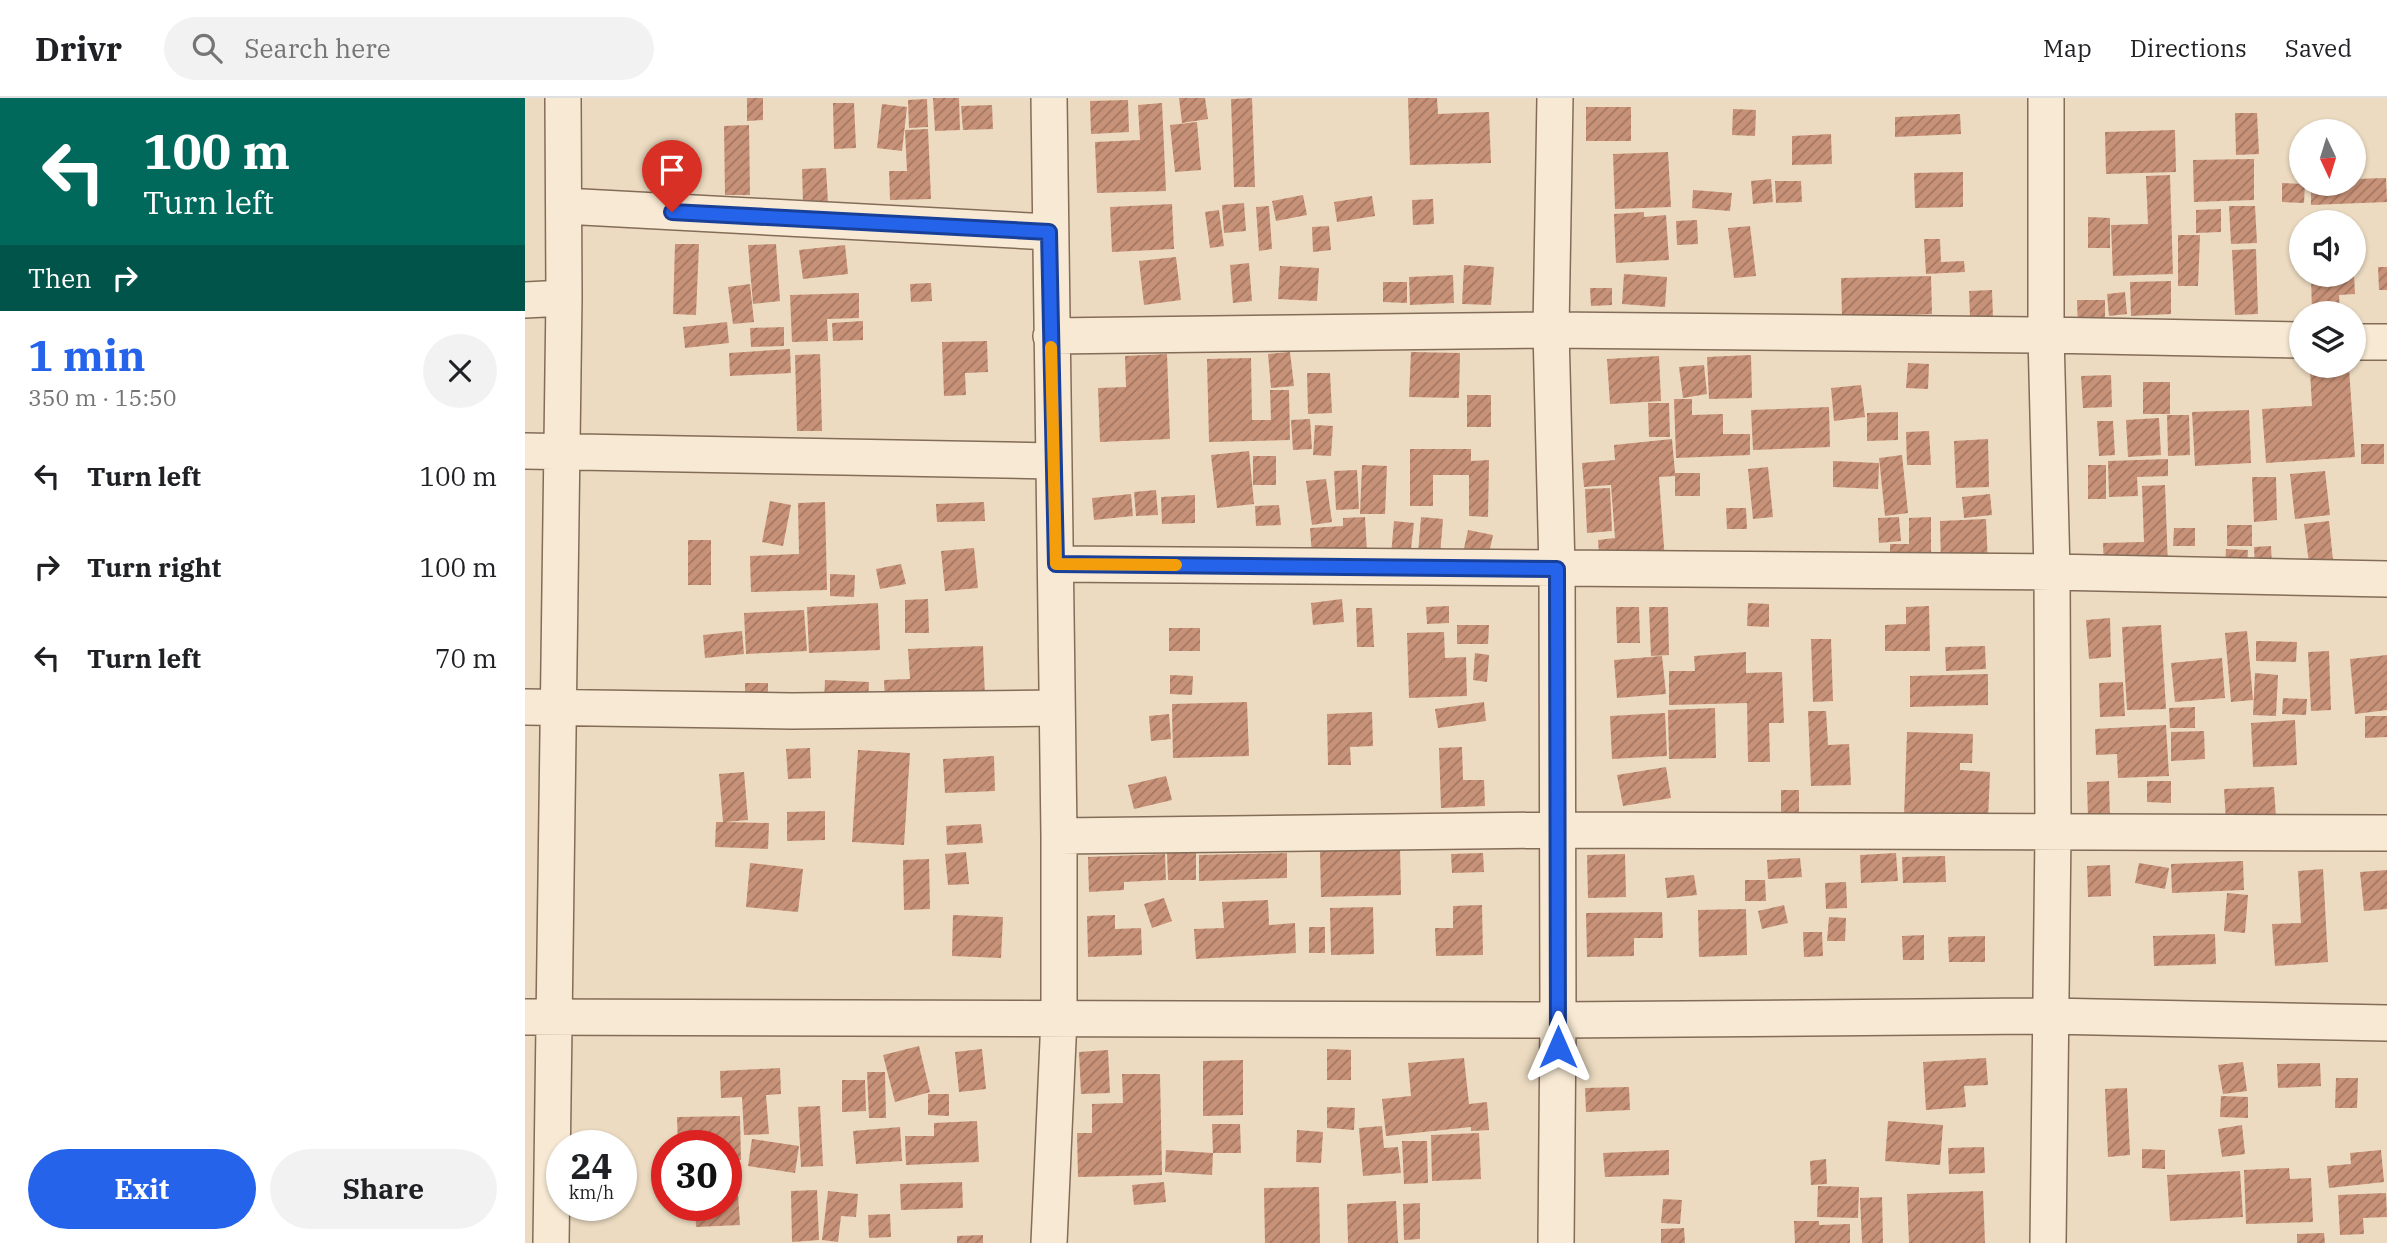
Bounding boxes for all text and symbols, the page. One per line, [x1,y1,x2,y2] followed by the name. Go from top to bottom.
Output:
[164,17,654,80] search box
[35,27,122,70] text: Drivr
[188,29,226,67] icon: search
[244,31,391,65] text: Search here
[2043,32,2092,64] text: Map
[2130,32,2247,64] text: Directions
[2285,32,2352,64] text: Saved
[143,119,290,182] text: 100 m
[2289,119,2366,196] north arrow
[2289,119,2366,378] map controls
[28,126,119,217] icon: left
[642,140,702,212] pin
[653,151,691,189] icon: arrive
[143,181,274,223] text: Turn left
[2289,210,2366,287] button: sound
[106,259,144,297] icon: right
[28,261,92,295] text: Then
[2289,301,2366,378] button: layers
[28,328,146,383] text: 1 min
[423,334,497,408] button: close
[28,382,177,412] text: 350 m · 15:50
[28,457,66,495] icon: left
[87,459,201,493] text: Turn left
[419,459,497,493] text: 100 m
[28,548,66,586] icon: right
[87,550,221,584] text: Turn right
[419,550,497,584] text: 100 m
[28,639,66,677] icon: left
[87,641,201,675] text: Turn left
[435,641,497,675] text: 70 m
[1521,1010,1595,1084] position arrow
[651,1130,742,1221] speed limit sign: 30
[570,1143,613,1189] text: 24
[28,1149,256,1229] button: Exit
[270,1149,497,1229] button: Share
[569,1181,614,1204] text: km/h

